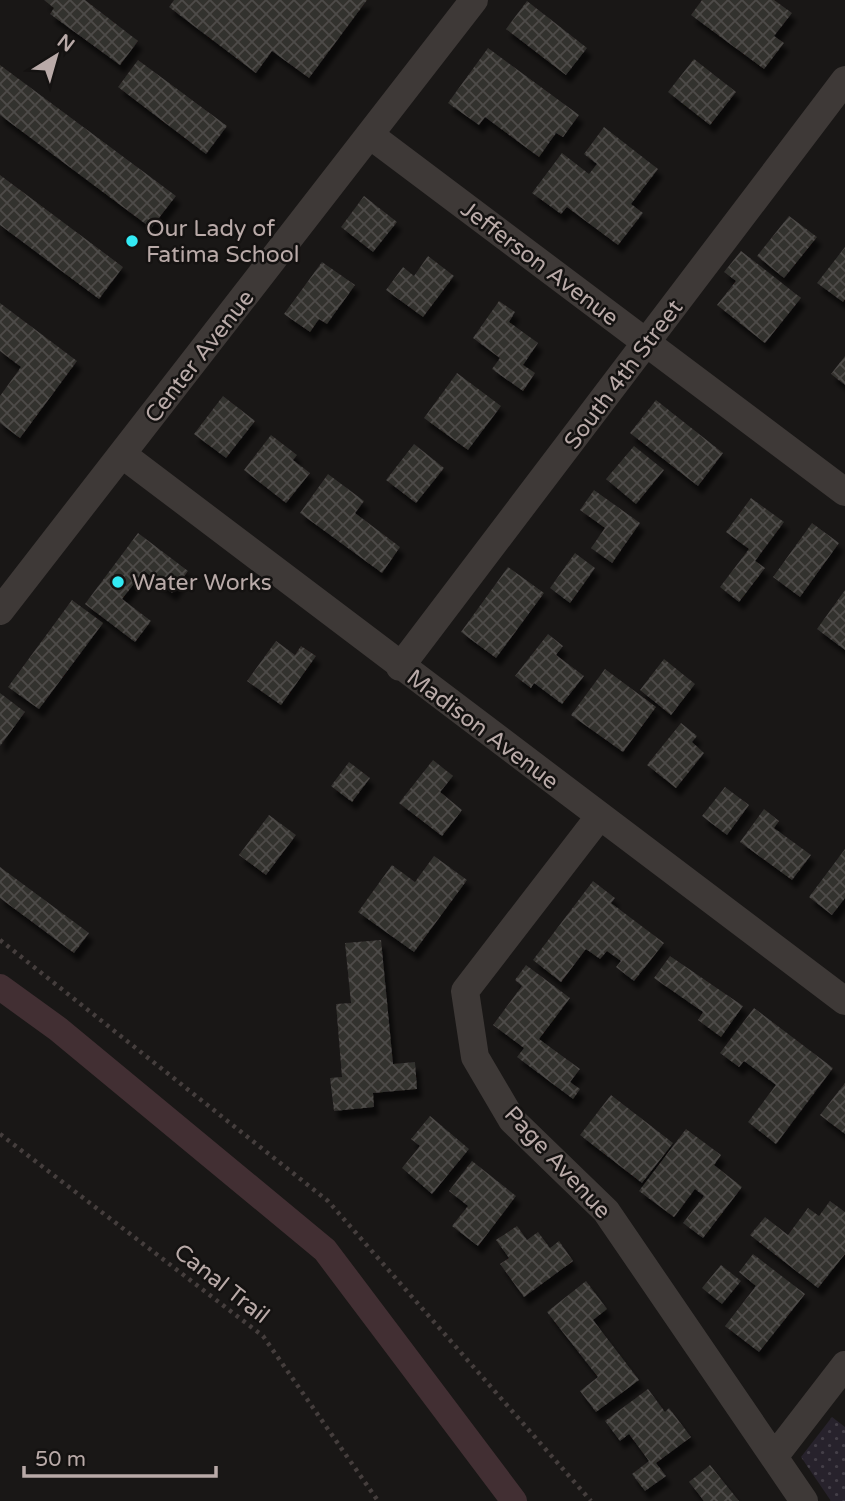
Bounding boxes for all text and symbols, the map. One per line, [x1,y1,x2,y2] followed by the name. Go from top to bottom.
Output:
[21,21,91,91] north arrow
[53,30,78,57] text: N
[455,195,624,332] street label: Jefferson Avenue
[146,215,300,269] place label: Our Lady of Fatima School
[124,233,140,249] marker: Our Lady of Fatima School
[139,285,260,429] street label: Center Avenue
[558,294,689,455] street label: South 4th Street
[132,569,272,597] place label: Water Works
[110,574,126,590] marker: Water Works
[401,664,564,796] street label: Madison Avenue
[498,1101,616,1225] street label: Page Avenue
[168,1238,275,1330] street label: Canal Trail
[24,1434,217,1478] scale bar
[35,1447,86,1472] text: 50 m

